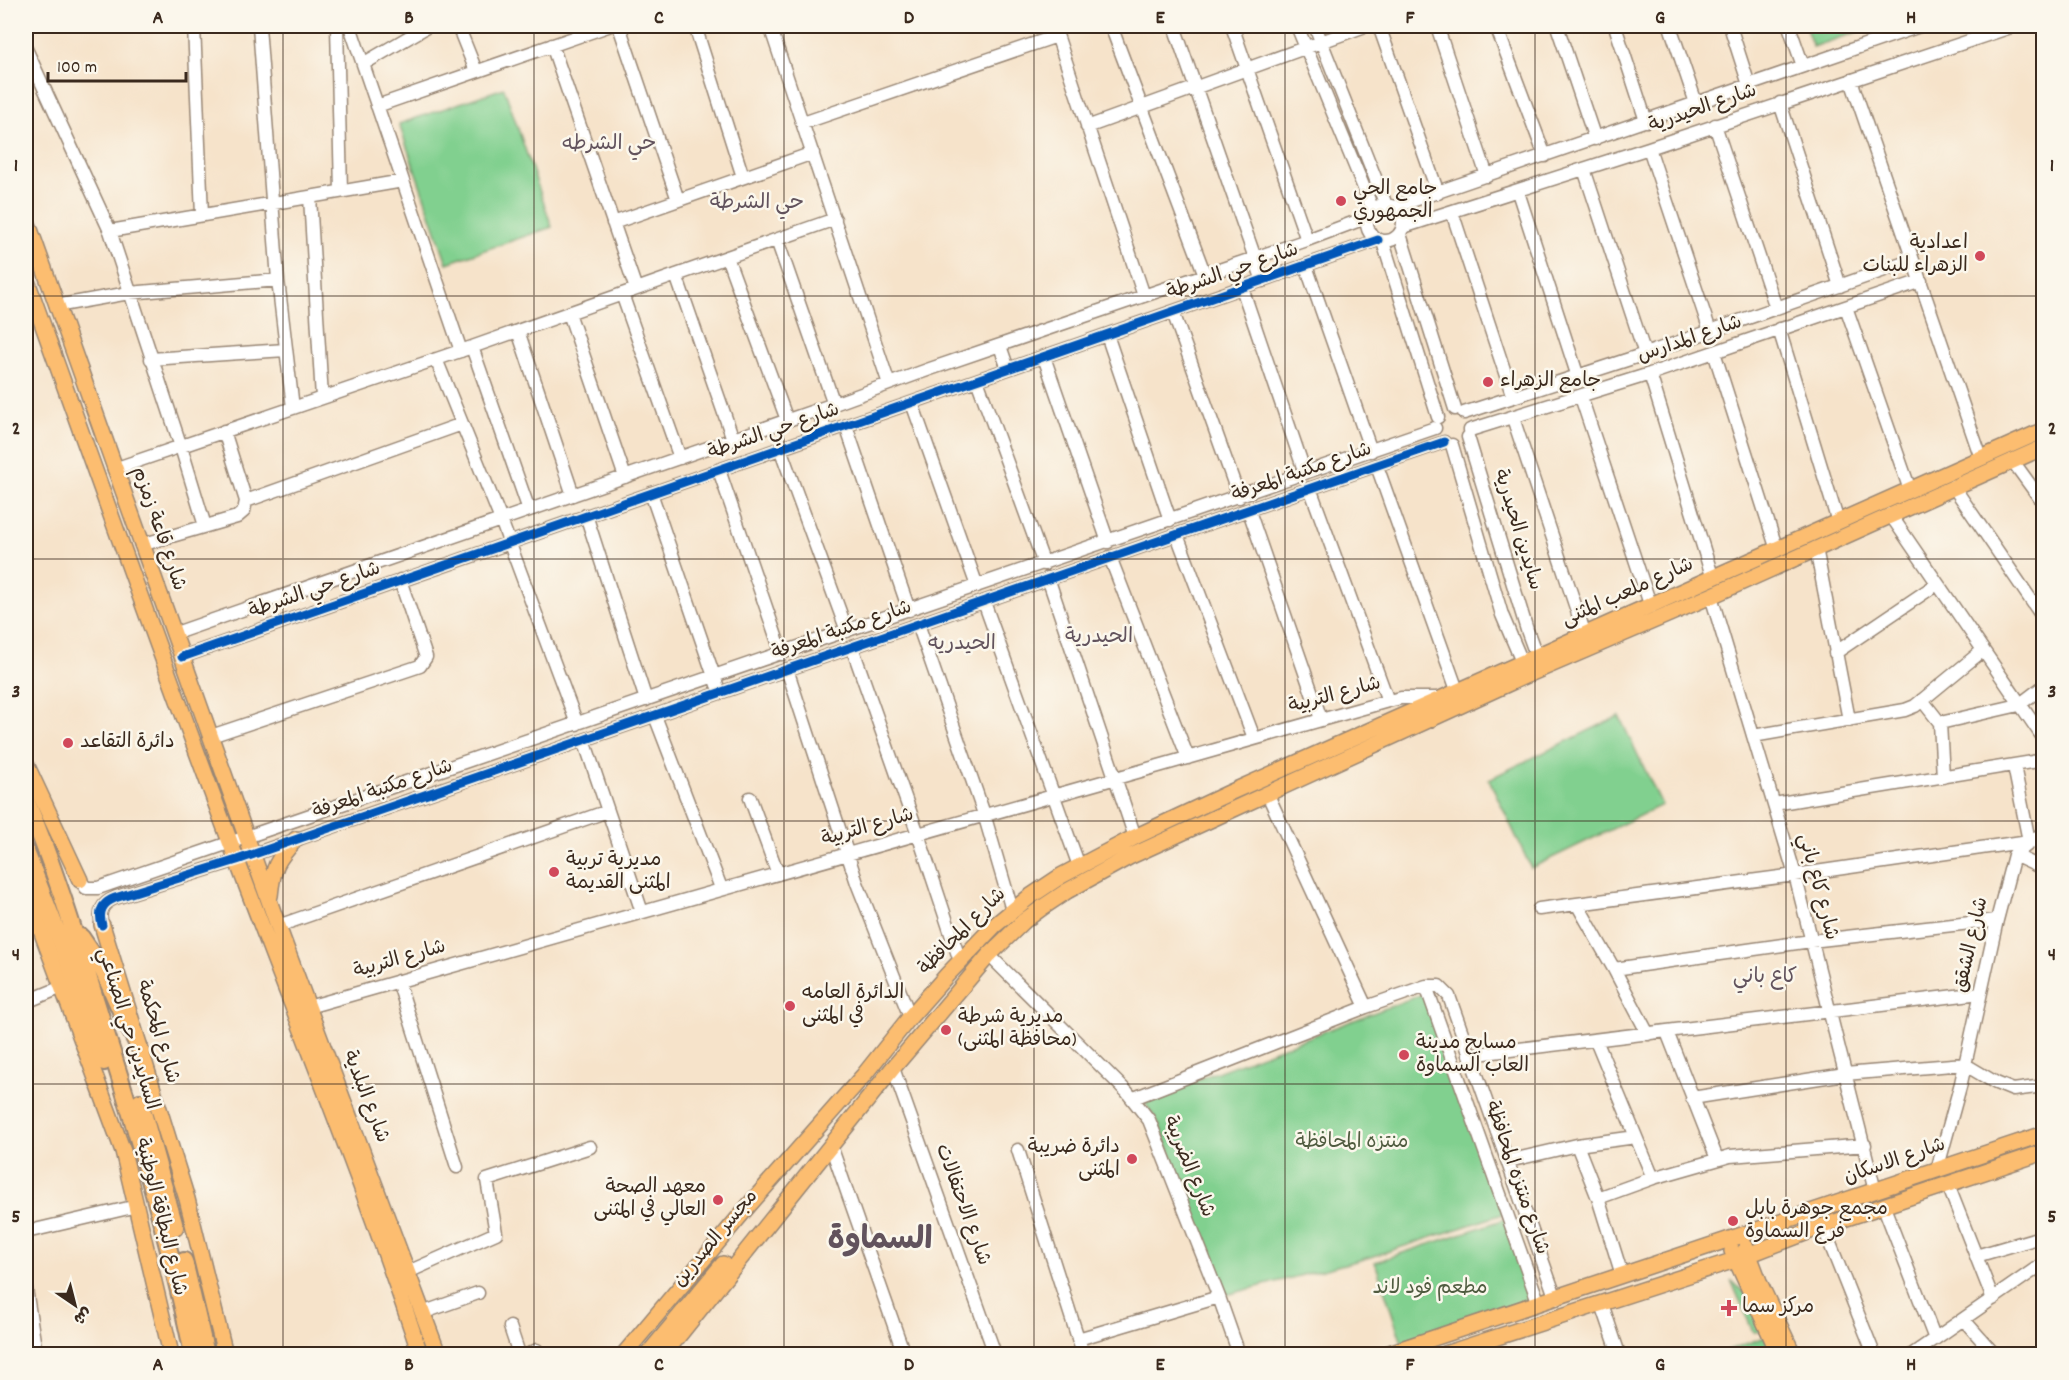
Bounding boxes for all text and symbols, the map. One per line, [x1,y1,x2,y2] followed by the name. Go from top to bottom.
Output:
[153,5,164,33] text: A
[404,5,414,33] text: B
[654,5,664,33] text: C
[904,5,915,33] text: D
[1155,5,1165,33] text: E
[1406,5,1416,33] text: F
[1655,5,1665,33] text: G
[1906,5,1916,33] text: H
[48,45,186,83] scale bar
[57,56,97,81] text: 100 m
[1645,77,1761,141] street label: شارع الحيدرية
[562,130,656,161] district label: حي الشرطه
[14,153,18,181] text: 1
[2050,153,2054,181] text: 1
[1353,176,1438,227] place label: جامع الحي الجمهوري
[710,189,804,220] district label: حي الشرطة
[1334,194,1348,208] marker: جامع الحي الجمهوري
[1862,230,1968,281] place label: اعدادية الزهراء للبنات
[1163,236,1303,309] street label: شارع حي الشرطة
[1973,249,1987,263] marker: اعدادية الزهراء للبنات
[1634,309,1746,371] street label: شارع المدارس
[1500,368,1601,396] place label: جامع الزهراء
[1481,375,1495,389] marker: جامع الزهراء
[704,396,844,469] street label: شارع حي الشرطة
[12,416,20,444] text: 2
[2048,416,2056,444] text: 2
[1228,436,1376,510] street label: شارع مكتبة المعرفة
[124,463,192,595] street label: شارع قاعة زمزم
[1485,466,1549,594] street label: سايدين الحيدرية
[1558,551,1698,635] street label: شارع ملعب المثنى
[245,555,385,628] street label: شارع حي الشرطة
[768,594,916,668] street label: شارع مكتبة المعرفة
[1065,623,1133,653] district label: الحيدرية
[928,630,996,660] district label: الحيدريه
[1286,670,1384,722] street label: شارع التربية
[12,679,20,707] text: 3
[2048,679,2056,707] text: 3
[80,729,175,757] place label: دائرة التقاعد
[61,736,75,750] marker: دائرة التقاعد
[309,753,457,827] street label: شارع مكتبة المعرفة
[819,801,917,855] street label: شارع التربية
[1788,831,1845,944] street label: شارع كاع باني
[566,847,671,898] place label: مديرية تربية المثنى القديمة
[547,865,561,879] marker: مديرية تربية المثنى القديمة
[913,882,1013,982] street label: شارع المحافظة
[1947,894,1997,996] street label: شارع الشقق
[351,933,449,987] street label: شارع التربية
[12,942,20,970] text: 4
[2048,942,2056,970] text: 4
[88,944,165,1114] street label: السايدين حي الصناعي
[1733,963,1797,994] district label: كاع باني
[128,977,186,1087] street label: شارع المحكمة
[802,980,904,1031] place label: الدائرة العامه في المثنى
[783,999,797,1013] marker: الدائرة العامه في المثنى
[958,1004,1077,1055] place label: مديرية شرطة (محافظة المثنى)
[939,1023,953,1037] marker: مديرية شرطة (محافظة المثنى)
[1416,1030,1529,1081] place label: مسابح مدينة العاب السماوة
[335,1047,395,1147] street label: شارع البلدية
[1397,1048,1411,1062] marker: مسابح مدينة العاب السماوة
[1477,1097,1555,1259] street label: شارع منتزه المحافظة
[1155,1112,1221,1222] street label: شارع الضريبة
[1296,1129,1408,1157] park label: منتزه المحافظة
[1840,1132,1950,1192] street label: شارع الاسكان
[1028,1134,1120,1185] place label: دائرة ضريبة المثنى
[127,1135,193,1299] street label: شارع البطاقة الوطنية
[927,1140,997,1270] street label: شارع الاحتفالات
[1125,1152,1139,1166] marker: دائرة ضريبة المثنى
[593,1174,706,1226] place label: معهد الصحة العالي في المثنى
[667,1184,765,1294] street label: مجسر الصدرين
[711,1193,725,1207] marker: معهد الصحة العالي في المثنى
[1745,1196,1888,1247] place label: مجمع جوهرة بابل فرع السماوة
[11,1204,21,1232] text: 5
[2047,1204,2057,1232] text: 5
[1726,1214,1740,1228] marker: مجمع جوهرة بابل فرع السماوة
[827,1219,933,1265] district label: السماوة
[45,1275,105,1335] north arrow
[1373,1275,1487,1303] park label: مطعم فود لاند
[1742,1294,1814,1322] place label: مركز سما
[1720,1299,1738,1317] marker: مركز سما
[68,1301,96,1330] text: ش
[153,1352,164,1380] text: A
[404,1352,414,1380] text: B
[654,1352,664,1380] text: C
[904,1352,915,1380] text: D
[1155,1352,1165,1380] text: E
[1406,1352,1416,1380] text: F
[1655,1352,1665,1380] text: G
[1906,1352,1916,1380] text: H

